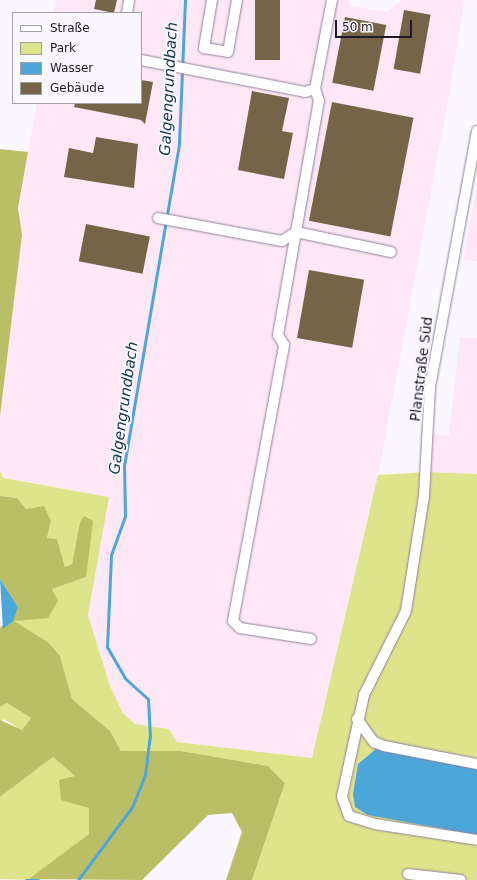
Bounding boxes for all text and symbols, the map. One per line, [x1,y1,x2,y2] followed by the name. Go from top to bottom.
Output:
[12,12,142,104] legend
[337,12,414,38] scale bar
[342,20,373,34] text: 50 m
[50,21,90,35] text: Straße
[157,22,181,156] water label: Galgengrundbach
[50,41,76,55] text: Park
[50,61,93,75] text: Wasser
[50,81,104,95] text: Gebäude
[406,316,436,422] street label: Planstraße Süd
[106,340,142,476] water label: Galgengrundbach

